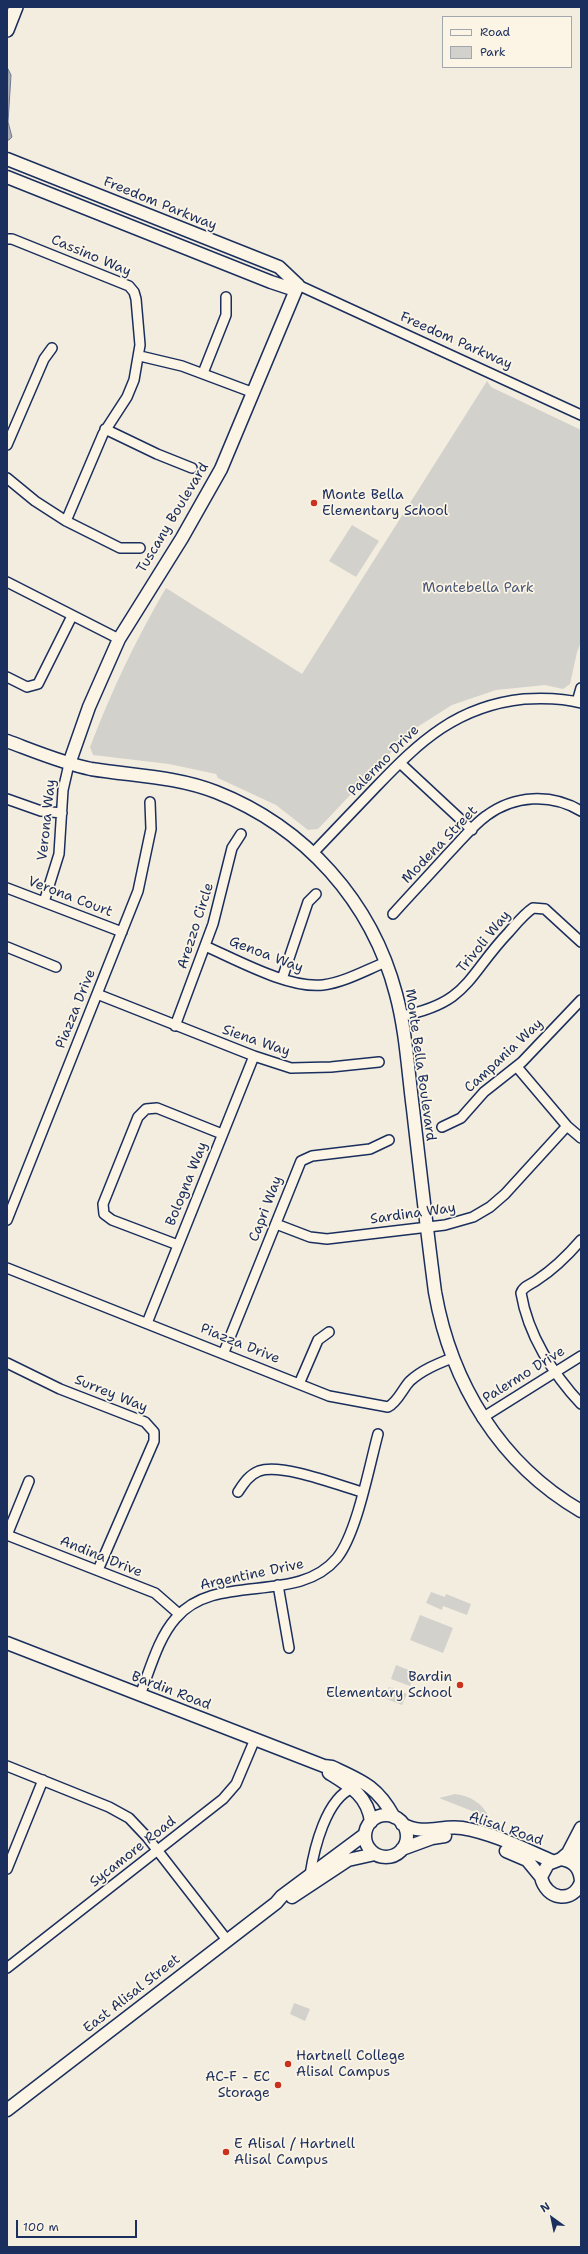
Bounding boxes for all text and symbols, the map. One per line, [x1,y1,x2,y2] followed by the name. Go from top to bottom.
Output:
[442,16,572,68] legend
[480,24,510,40] text: Road
[480,44,506,60] text: Park
[101,174,219,234] street label: Freedom Parkway
[48,232,134,280] street label: Cassino Way
[397,309,515,373] street label: Freedom Parkway
[133,460,213,576] street label: Tuscany Boulevard
[322,487,448,520] place label: Monte Bella Elementary School
[309,498,319,508] marker: Monte Bella Elementary School
[422,580,534,596] park label: Montebella Park
[345,722,423,800] street label: Palermo Drive
[34,778,60,862] street label: Verona Way
[399,803,481,887] street label: Modena Street
[25,873,115,921] street label: Verona Court
[174,881,218,971] street label: Arezzo Circle
[454,907,514,977] street label: Trivoli Way
[226,933,306,977] street label: Genoa Way
[52,967,100,1051] street label: Piazza Drive
[401,988,439,1142] street label: Monte Bella Boulevard
[461,1015,547,1097] street label: Campania Way
[220,1022,292,1060] street label: Siena Way
[163,1140,211,1228] street label: Bologna Way
[246,1174,286,1244] street label: Capri Way
[369,1200,457,1228] street label: Sardina Way
[198,1320,282,1368] street label: Piazza Drive
[480,1343,568,1407] street label: Palermo Drive
[72,1372,150,1416] street label: Surrey Way
[57,1533,145,1581] street label: Andina Drive
[198,1556,306,1594] street label: Argentine Drive
[129,1668,213,1714] street label: Bardin Road
[326,1669,452,1702] place label: Bardin Elementary School
[455,1680,465,1690] marker: Bardin Elementary School
[467,1808,545,1850] street label: Alisal Road
[87,1813,179,1891] street label: Sycamore Road
[80,1951,184,2037] street label: East Alisal Street
[296,2048,405,2080] place label: Hartnell College Alisal Campus
[283,2059,293,2069] marker: Hartnell College Alisal Campus
[205,2069,270,2102] place label: AC-F - EC Storage
[273,2080,283,2090] marker: AC-F - EC Storage
[234,2136,355,2168] place label: E Alisal / Hartnell Alisal Campus
[221,2147,231,2157] marker: E Alisal / Hartnell Alisal Campus
[532,2198,572,2238] north arrow
[537,2199,553,2216] text: N
[18,2212,139,2238] scale bar
[23,2219,59,2235] text: 100 m

